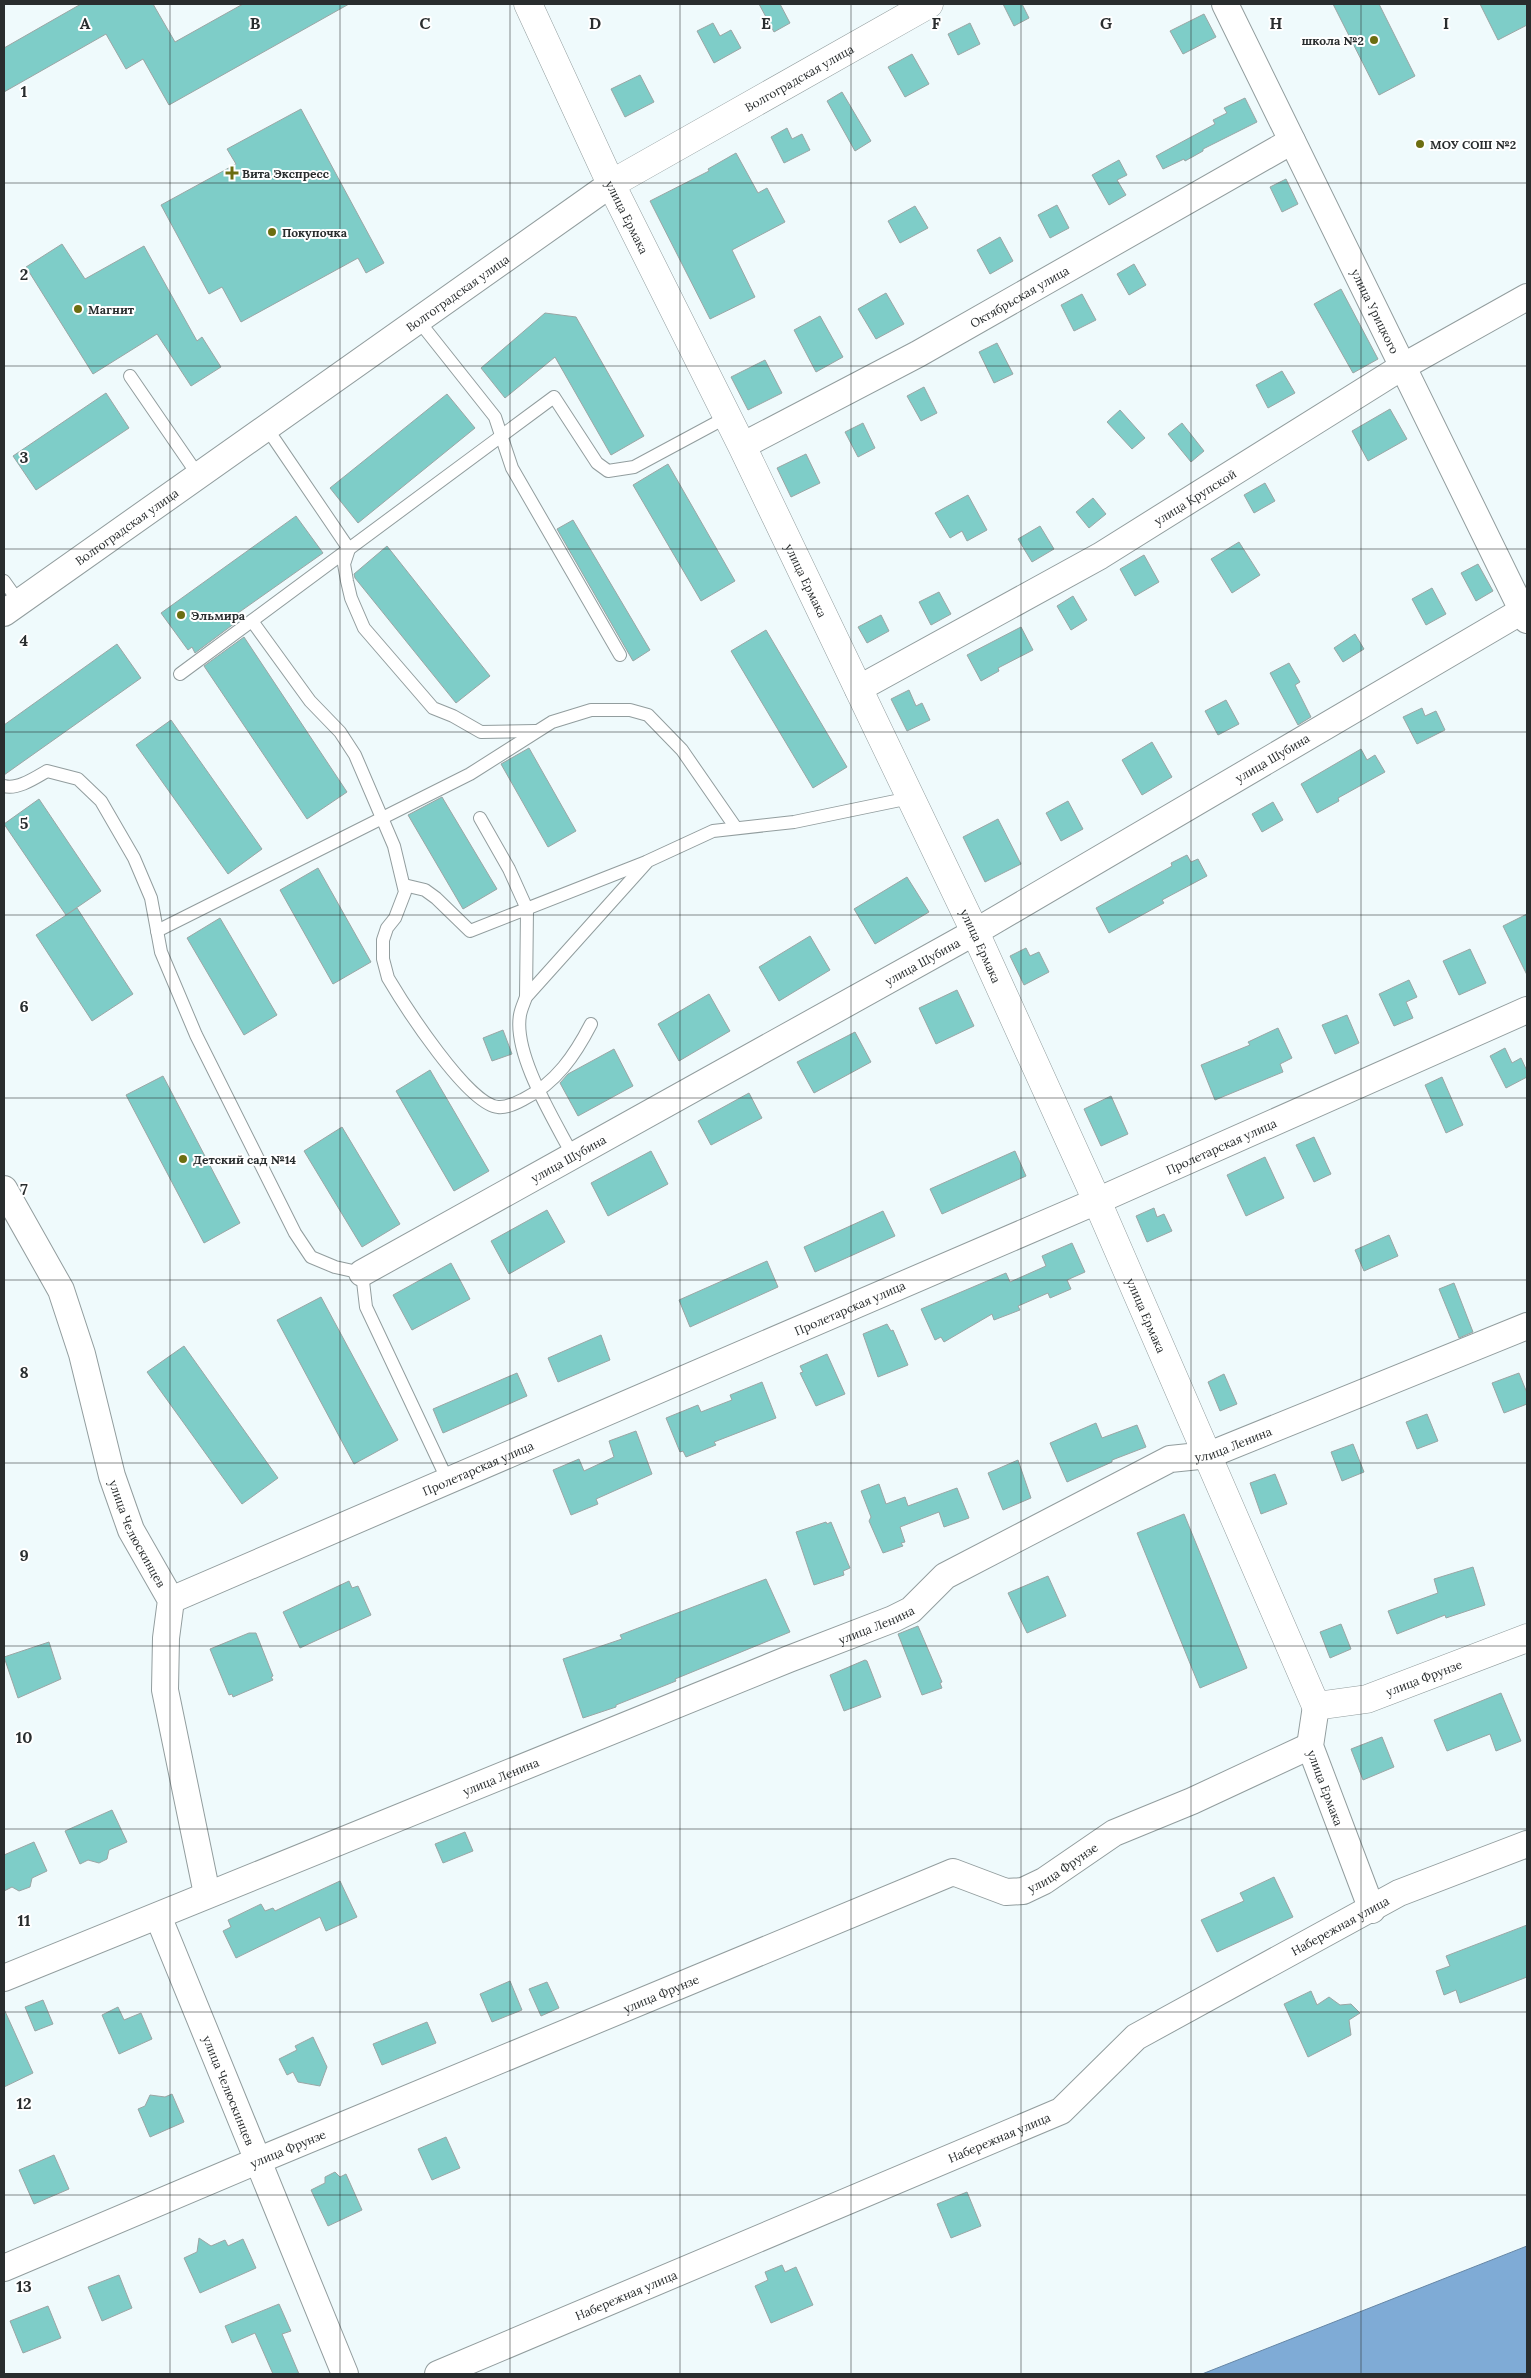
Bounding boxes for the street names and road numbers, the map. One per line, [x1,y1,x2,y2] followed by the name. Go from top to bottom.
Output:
[742,41,856,114] street label: Волгоградская улица
[603,178,652,256] street label: улица Ермака
[403,251,512,334] street label: Волгоградская улица
[967,262,1071,331] street label: Октябрьская улица
[1348,266,1403,356] street label: улица Урицкого
[1151,465,1239,528] street label: улица Крупской
[72,485,181,568] street label: Волгоградская улица
[782,541,830,620] street label: улица Ермака
[1232,730,1312,785] street label: улица Шубина
[957,906,1005,985] street label: улица Ермака
[882,935,962,988] street label: улица Шубина
[1163,1115,1279,1177] street label: Пролетарская улица
[528,1131,608,1185] street label: улица Шубина
[1124,1276,1169,1355] street label: улица Ермака
[792,1277,908,1338] street label: Пролетарская улица
[1194,1423,1274,1464] street label: улица Ленина
[420,1437,536,1498] street label: Пролетарская улица
[106,1478,169,1590] street label: улица Челюскинцев
[836,1602,917,1647] street label: улица Ленина
[1383,1656,1464,1699] street label: улица Фрунзе
[1305,1748,1347,1828] street label: улица Ермака
[460,1754,541,1798] street label: улица Ленина
[1025,1839,1101,1895] street label: улица Фрунзе
[1288,1893,1391,1958] street label: Набережная улица
[621,1971,701,2016] street label: улица Фрунзе
[200,2033,258,2147] street label: улица Челюскинцев
[946,2109,1052,2165] street label: Набережная улица
[248,2126,328,2171] street label: улица Фрунзе
[573,2266,679,2323] street label: Набережная улица

